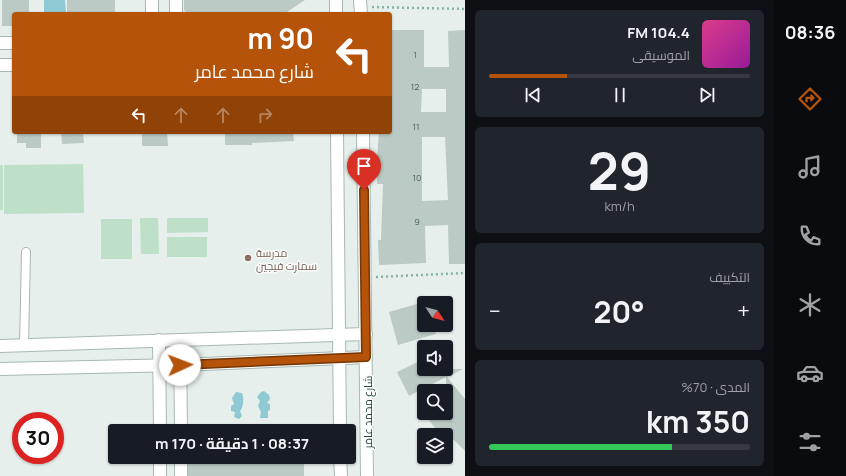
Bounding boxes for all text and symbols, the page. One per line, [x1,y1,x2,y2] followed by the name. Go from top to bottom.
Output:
[247,19,314,57] text: 90 m
[785,20,835,44] text: 08:36
[627,22,690,43] text: 104.4 FM
[328,28,380,80] icon: left
[632,46,690,64] text: الموسيقى
[413,48,417,61] house number: 1
[195,59,314,83] text: شارع محمد عامر
[411,80,419,93] house number: 12
[522,84,544,106] icon: previous
[609,84,631,106] icon: pause
[696,84,718,106] icon: next
[796,85,824,113] icon: directions
[128,104,150,126] icon: left
[170,104,192,126] icon: ahead
[212,104,234,126] icon: ahead
[254,104,276,126] icon: right
[412,120,420,133] house number: 11
[588,135,651,206] text: 29
[347,149,381,190] pin
[796,153,824,181] icon: music
[353,155,375,177] icon: arrive
[413,171,422,184] house number: 10
[604,197,635,215] text: km/h
[414,215,420,228] house number: 9
[796,222,824,250] icon: phone
[256,245,317,273] place label: مدرسة سمارت فيجين
[243,253,253,263] marker: مدرسة سمارت فيجين
[709,268,750,286] text: التكييف
[594,291,645,332] text: 20°
[796,291,824,319] icon: climate
[417,296,453,332] north arrow
[417,296,453,464] map controls
[489,296,501,326] text: −
[737,296,750,326] text: +
[417,340,453,376] button: sound
[159,344,201,386] position arrow
[796,359,824,387] icon: car
[360,376,376,449] street label: شارع محمد عامر
[681,378,750,396] text: المدى · 70%
[417,384,453,420] button: search
[646,401,750,442] text: 350 km
[12,412,64,464] speed limit sign: 30
[417,428,453,464] button: layers
[796,428,824,456] icon: filters
[155,433,309,454] text: 08:37 · 1 دقيقة · 170 m

